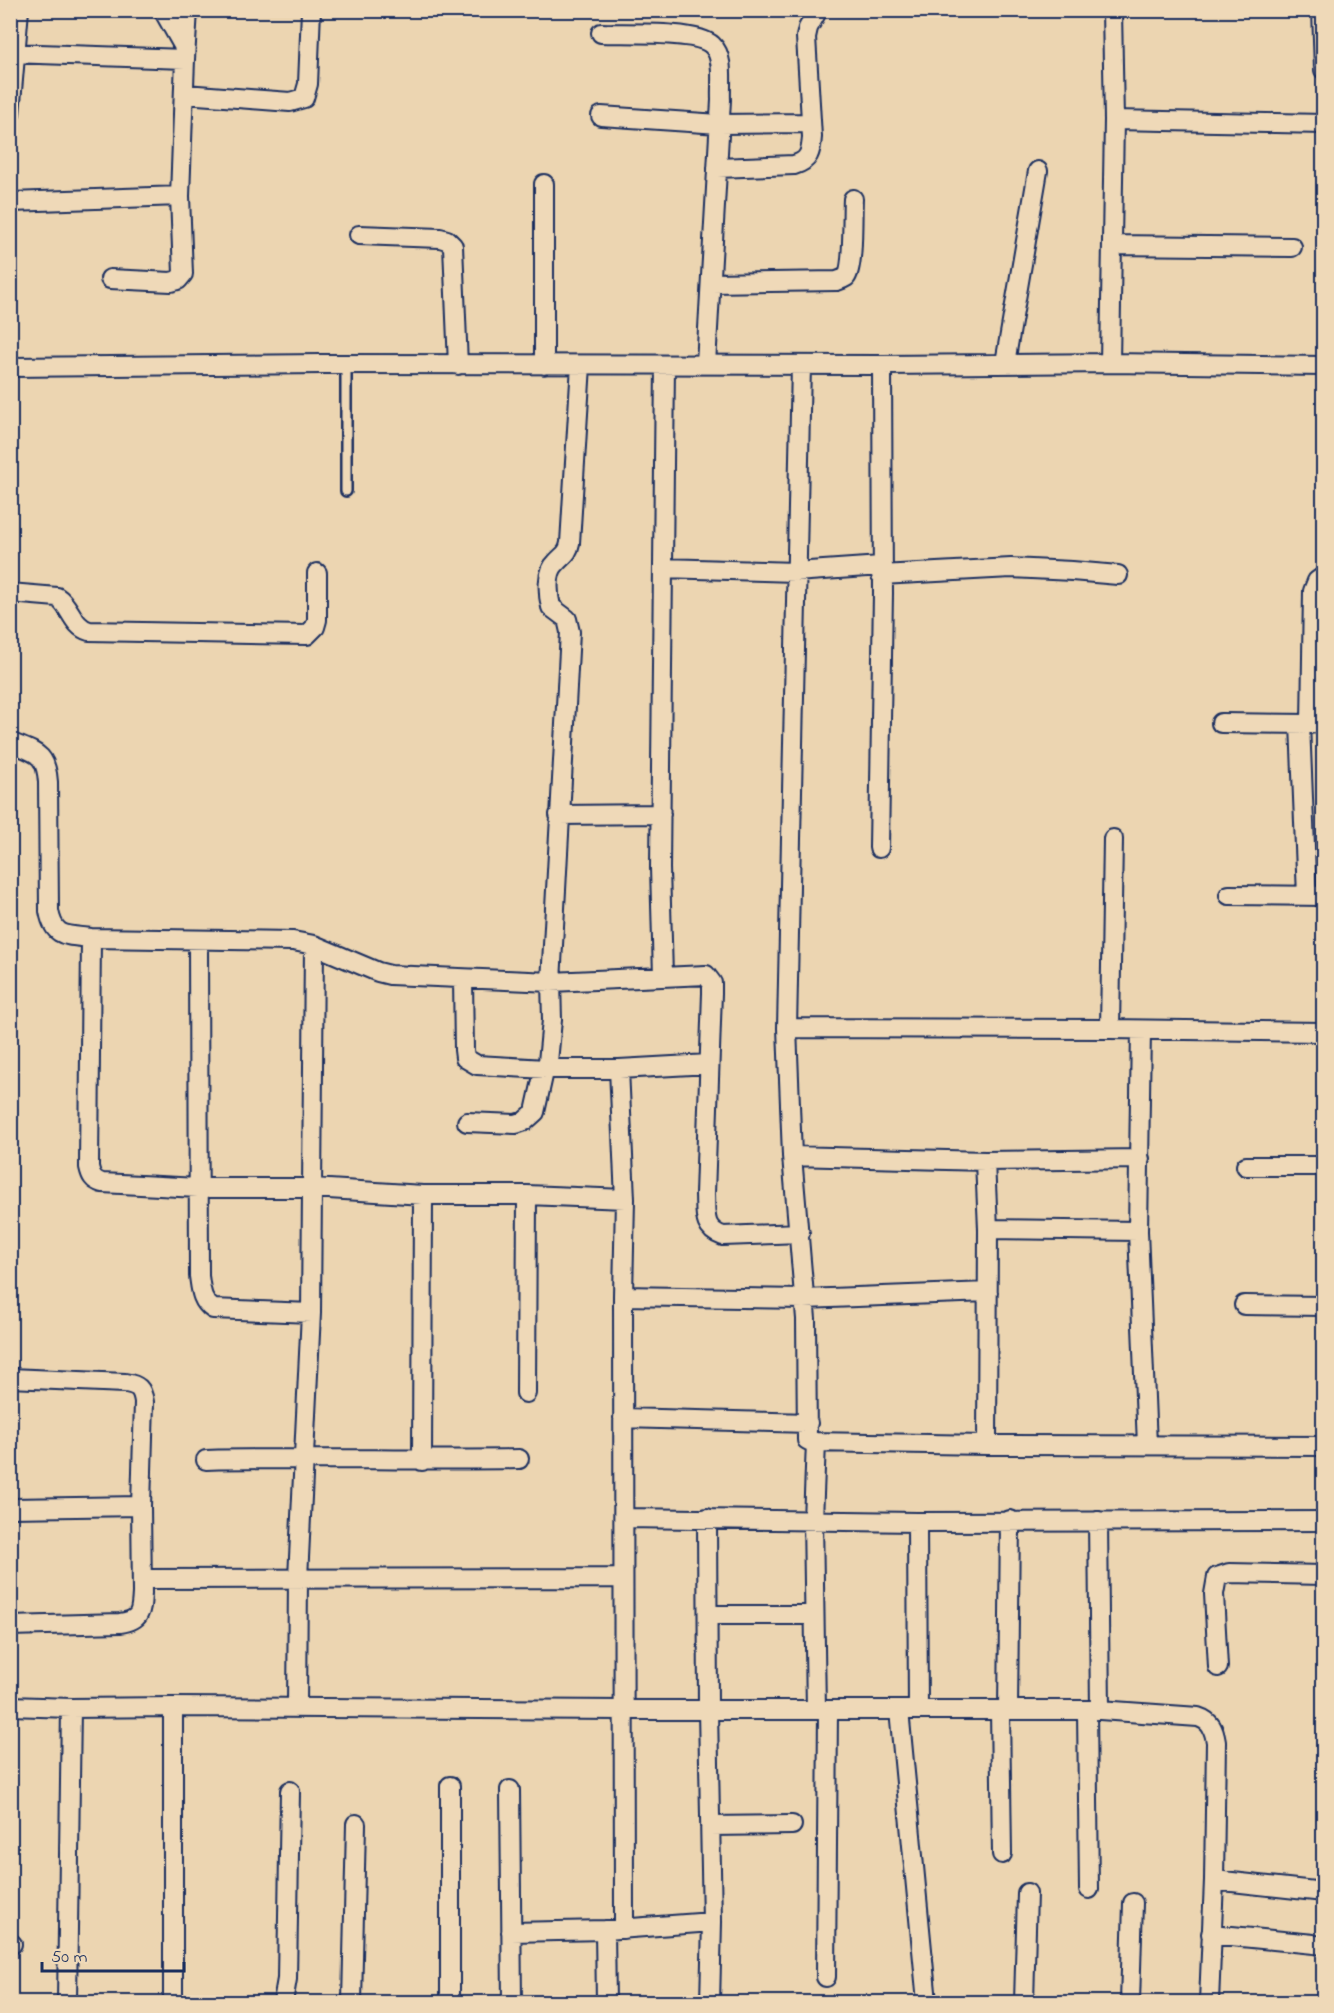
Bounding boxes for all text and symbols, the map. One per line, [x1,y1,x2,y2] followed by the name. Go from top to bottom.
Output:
[42,1935,184,1973] scale bar
[51,1945,88,1971] text: 50 m

